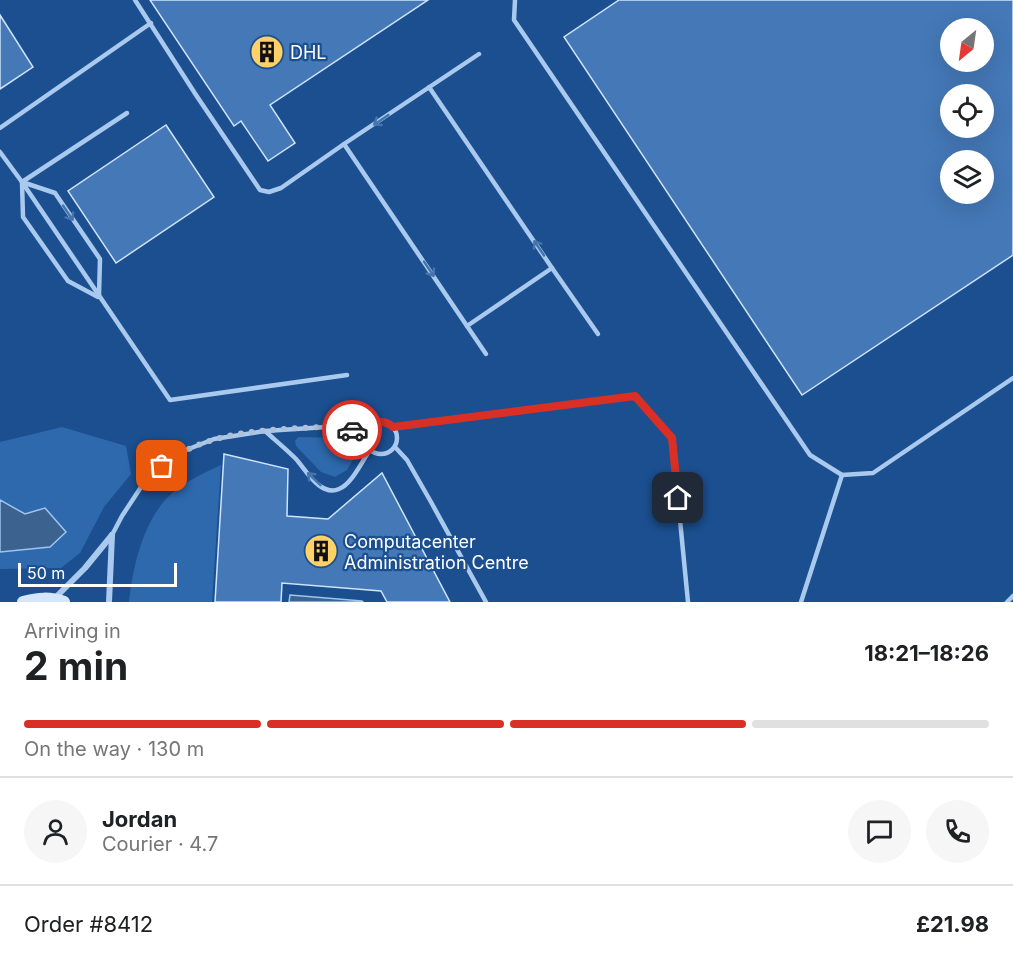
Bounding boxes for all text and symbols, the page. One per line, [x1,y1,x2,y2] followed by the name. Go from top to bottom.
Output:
[940,18,994,72] north arrow
[940,18,994,204] map controls
[249,34,285,70] building icon: DHL
[290,42,327,63] place label: DHL
[940,84,994,138] button: locate
[373,114,390,126] one-way arrow
[940,150,994,204] button: layers
[63,204,75,221] one-way arrow
[532,240,544,257] one-way arrow
[423,261,435,277] one-way arrow
[322,400,382,460] courier
[336,414,369,447] icon: car
[136,440,187,491] pin
[145,449,178,482] icon: bag
[307,472,322,487] one-way arrow
[652,472,703,523] pin
[661,481,694,514] icon: home
[344,531,529,573] place label: Computacenter Administration Centre
[303,533,339,569] building icon: Computacenter Administration Centre
[18,560,177,588] scale bar
[27,563,65,583] text: 50 m
[24,619,121,643] text: Arriving in
[864,640,989,666] text: 18:21–18:26
[24,642,128,689] text: 2 min
[24,737,204,761] text: On the way · 130 m
[24,800,87,863] button: person
[848,800,911,863] button: chat
[926,800,989,863] button: phone
[102,806,177,832] text: Jordan
[102,832,218,856] text: Courier · 4.7
[24,911,153,937] text: Order #8412
[916,911,989,937] text: £21.98

